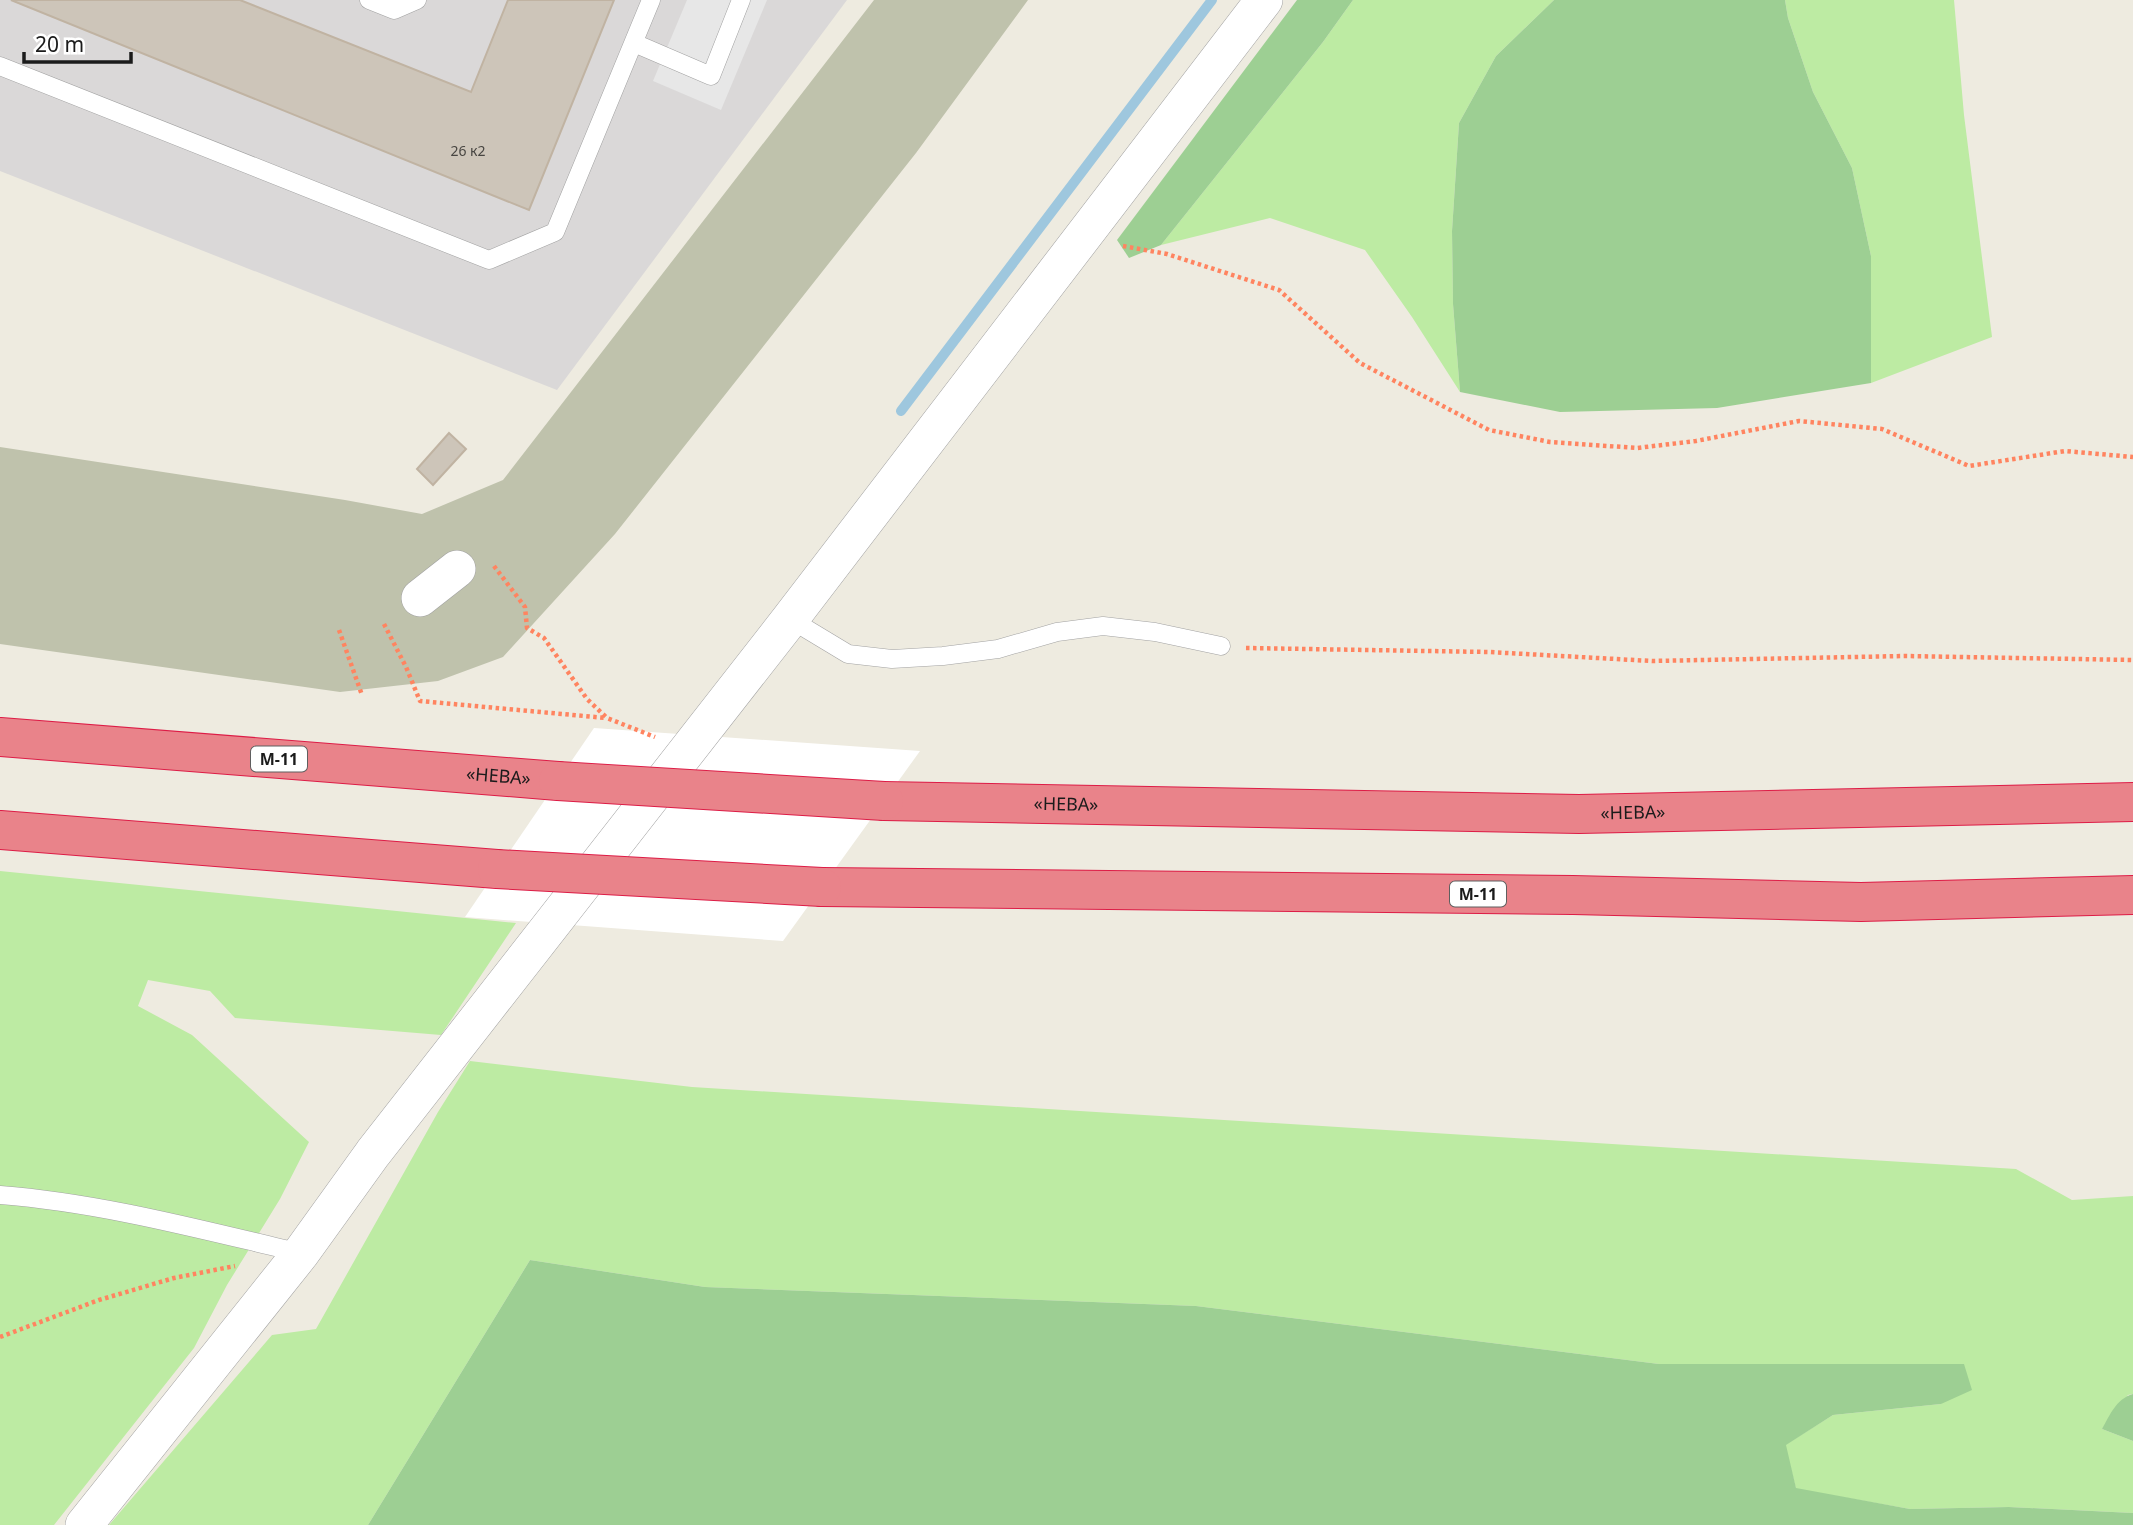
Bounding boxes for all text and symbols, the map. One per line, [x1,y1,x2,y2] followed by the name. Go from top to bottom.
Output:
[24,21,131,65] scale bar
[35,30,84,58] text: 20 m
[450,141,486,160] house number: 26 к2
[251,746,307,772] road number: М-11
[465,761,532,790] street label: «НЕВА»
[1033,791,1099,816] street label: «НЕВА»
[1600,799,1665,825] street label: «НЕВА»
[1450,881,1506,906] road number: М-11

